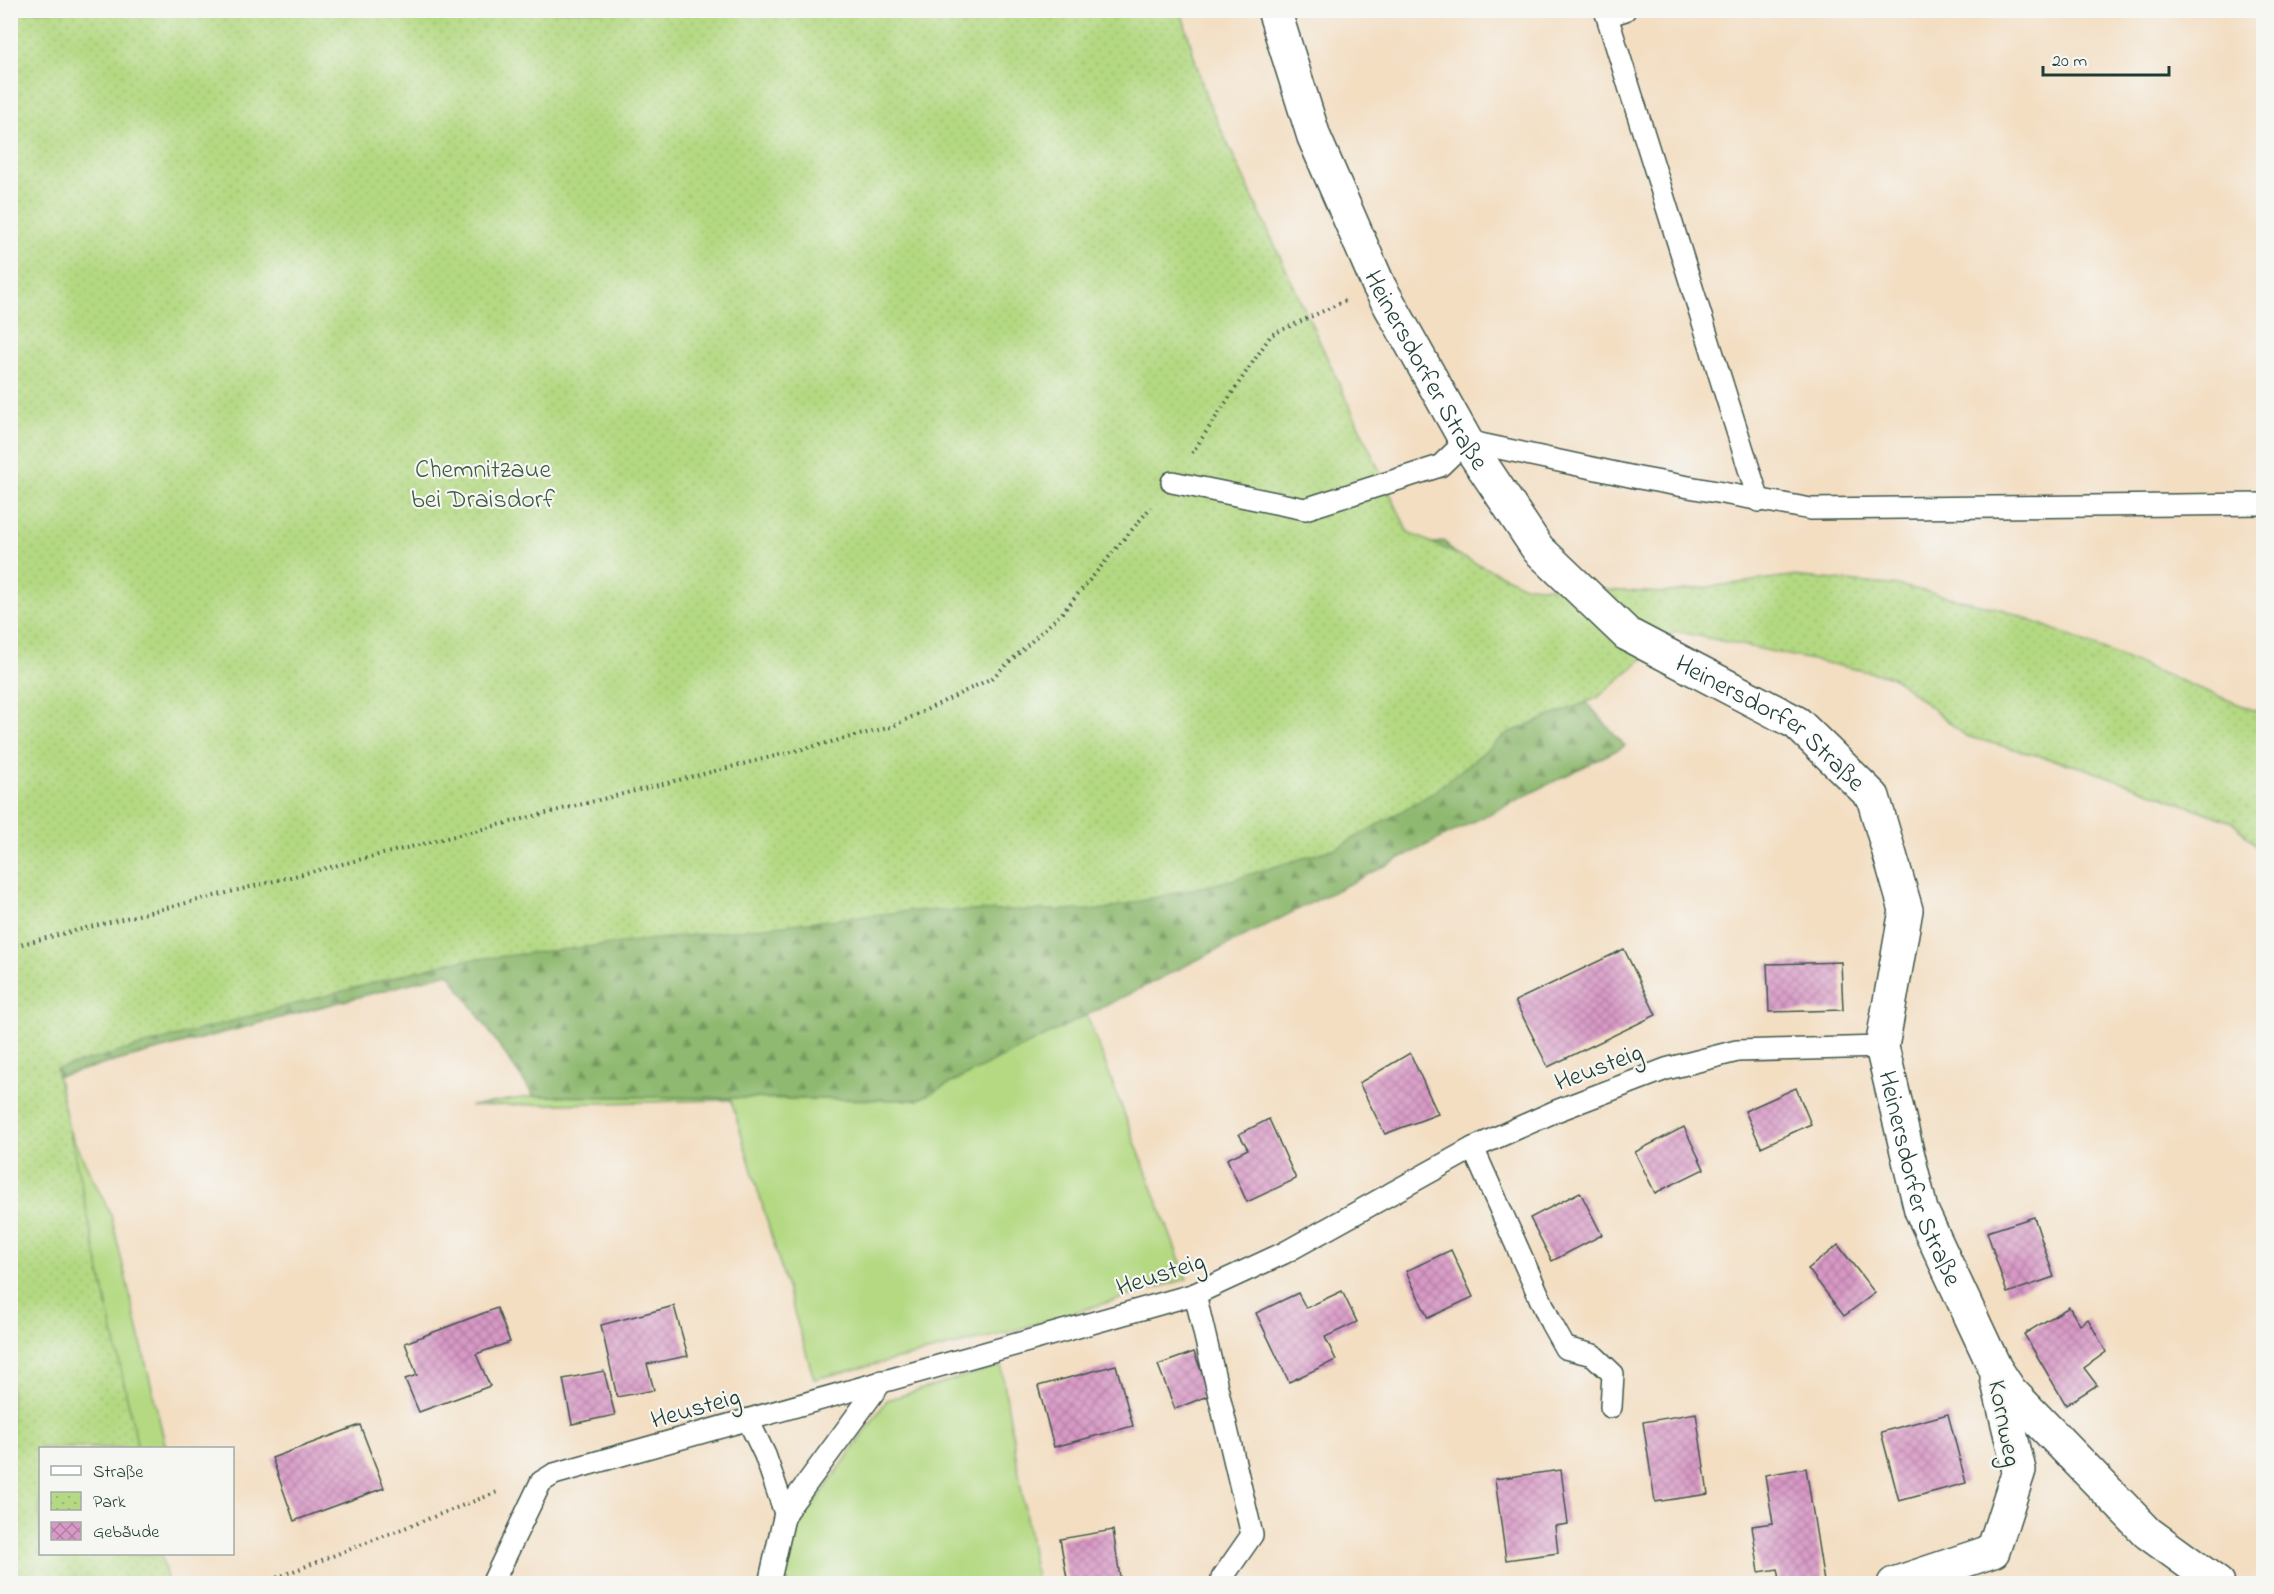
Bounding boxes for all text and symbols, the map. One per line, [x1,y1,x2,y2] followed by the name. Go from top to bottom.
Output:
[2043,39,2169,77] scale bar
[2052,49,2087,75] text: 20 m
[1352,265,1497,479] street label: Heinersdorfer Straße
[411,452,556,520] park label: Chemnitzaue bei Draisdorf
[1668,646,1873,802] street label: Heinersdorfer Straße
[1550,1035,1649,1103] street label: Heusteig
[1866,1067,1970,1294] street label: Heinersdorfer Straße
[1112,1244,1210,1308] street label: Heusteig
[1976,1377,2030,1470] street label: Kornweg
[647,1379,745,1441] street label: Heusteig
[39,1447,234,1555] legend
[93,1460,144,1486] text: Straße
[93,1490,126,1516] text: Park
[93,1520,160,1546] text: Gebäude

